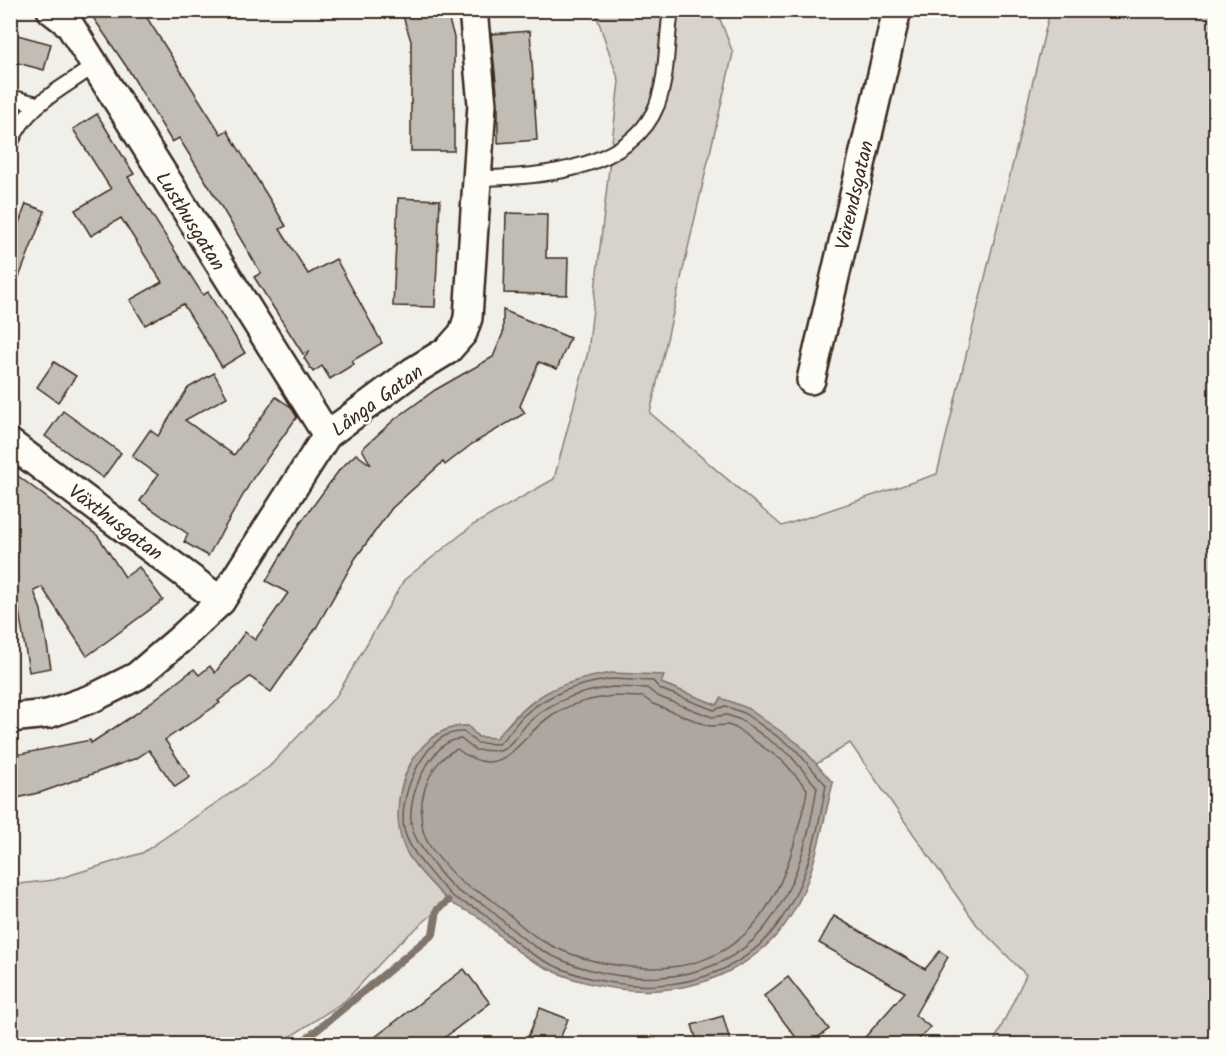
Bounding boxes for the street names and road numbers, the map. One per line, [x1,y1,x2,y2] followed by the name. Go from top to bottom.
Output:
[828,138,884,253] street label: Värendsgatan
[146,166,233,278] street label: Lusthusgatan
[325,357,431,446] street label: Långa Gatan
[60,477,169,570] street label: Växthusgatan

